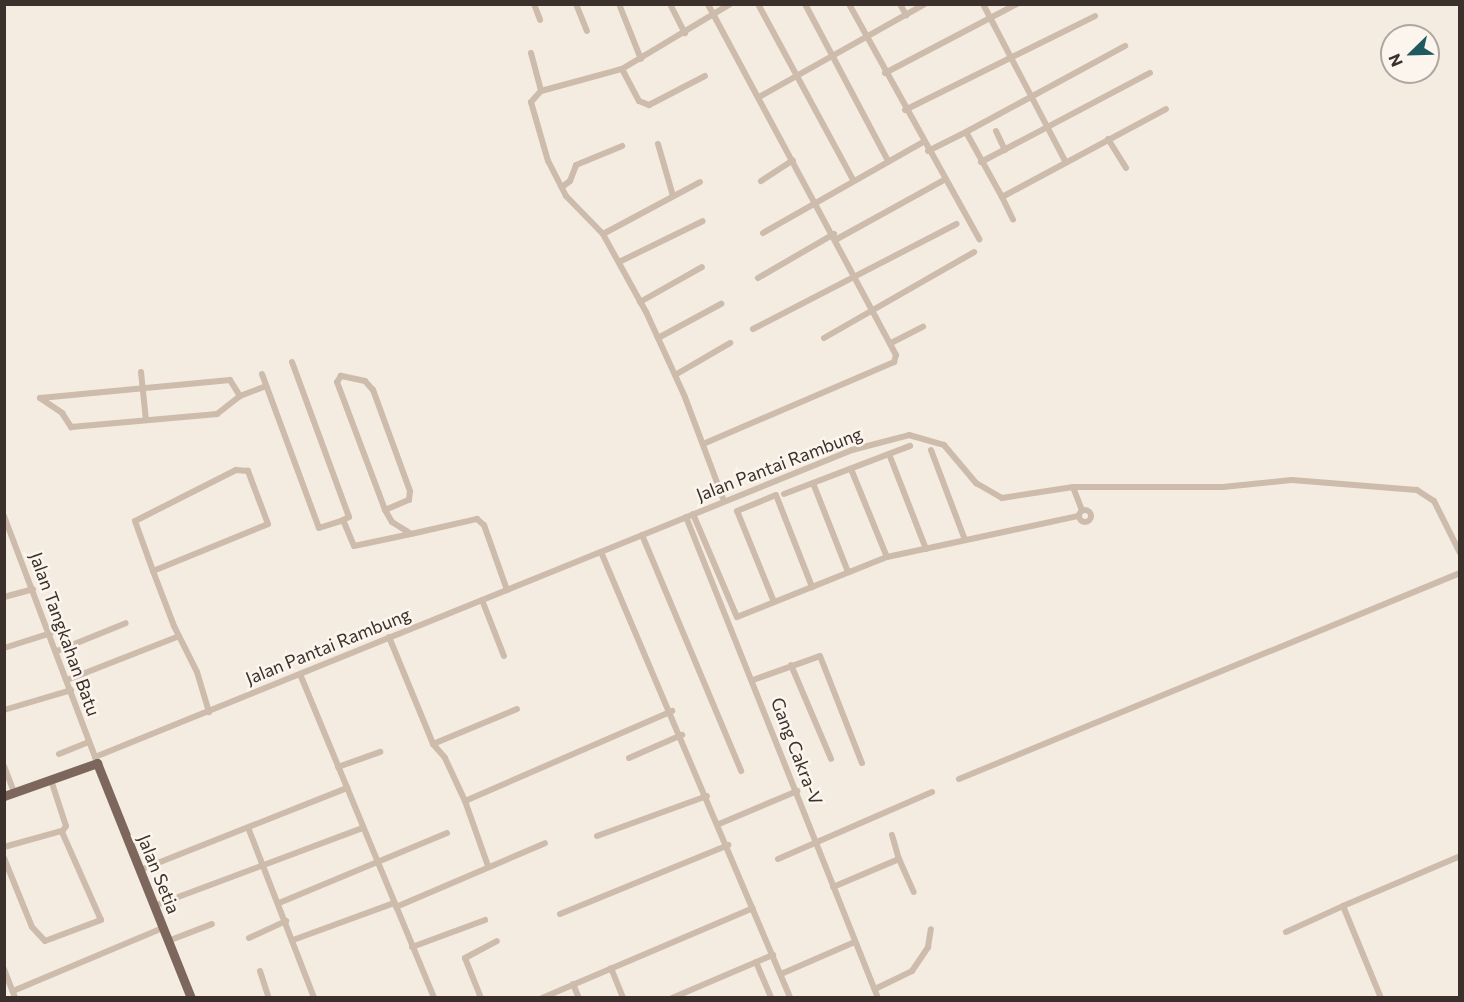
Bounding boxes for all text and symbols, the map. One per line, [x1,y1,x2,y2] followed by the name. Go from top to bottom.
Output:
[1380,24,1440,84] north arrow
[1384,51,1406,70] text: N
[693,422,865,506] street label: Jalan Pantai Rambung
[25,549,105,719] street label: Jalan Tangkahan Batu
[242,603,414,689] street label: Jalan Pantai Rambung
[767,694,827,808] street label: Gang Cakra-V
[133,831,185,917] street label: Jalan Setia

